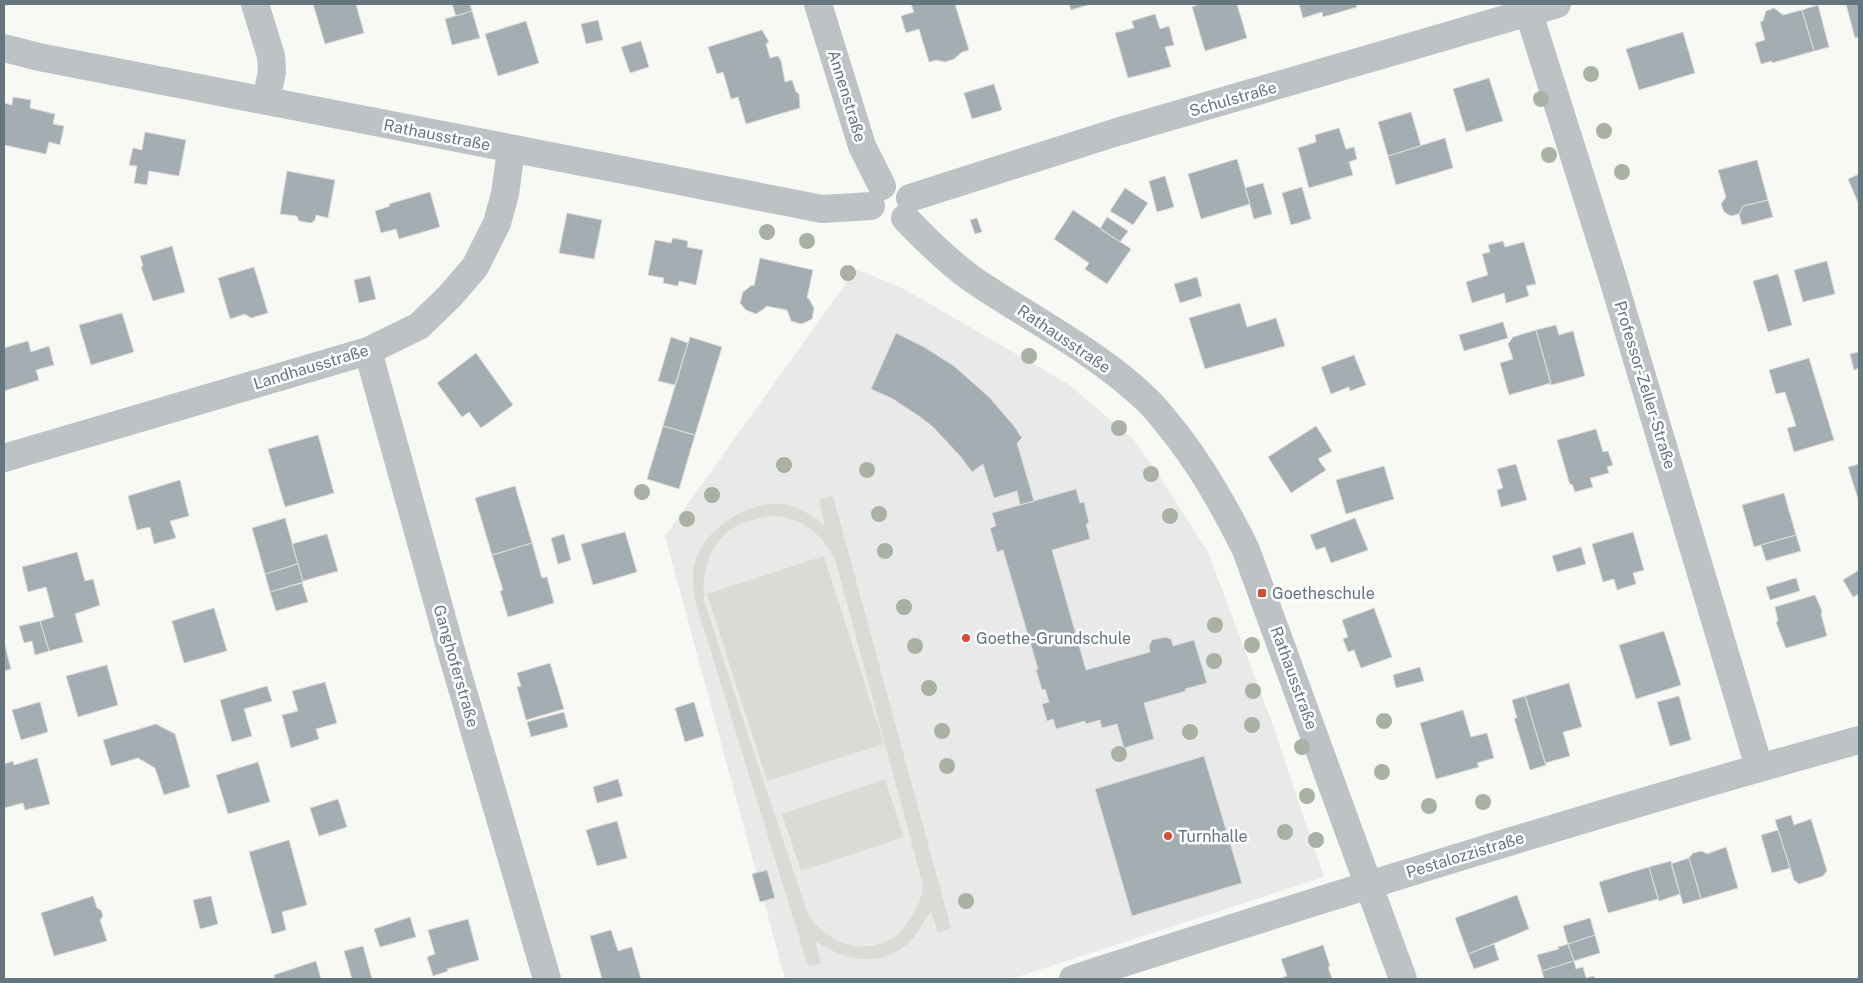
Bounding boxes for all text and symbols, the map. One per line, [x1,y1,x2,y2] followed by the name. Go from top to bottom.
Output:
[824,48,870,144] street label: Annenstraße
[1187,77,1279,121] street label: Schulstraße
[382,115,492,155] street label: Rathausstraße
[1610,299,1680,471] street label: Professor-Zeller-Straße
[1014,301,1114,377] street label: Rathausstraße
[251,340,371,394] street label: Landhausstraße
[1272,584,1375,603] place label: Goetheschule
[1256,587,1268,599] marker: Goetheschule
[429,602,483,730] street label: Ganghoferstraße
[1267,624,1321,732] street label: Rathausstraße
[976,629,1131,648] place label: Goethe-Grundschule
[960,632,972,644] marker: Goethe-Grundschule
[1178,827,1248,846] place label: Turnhalle
[1404,828,1526,882] street label: Pestalozzistraße
[1162,830,1174,842] marker: Turnhalle

